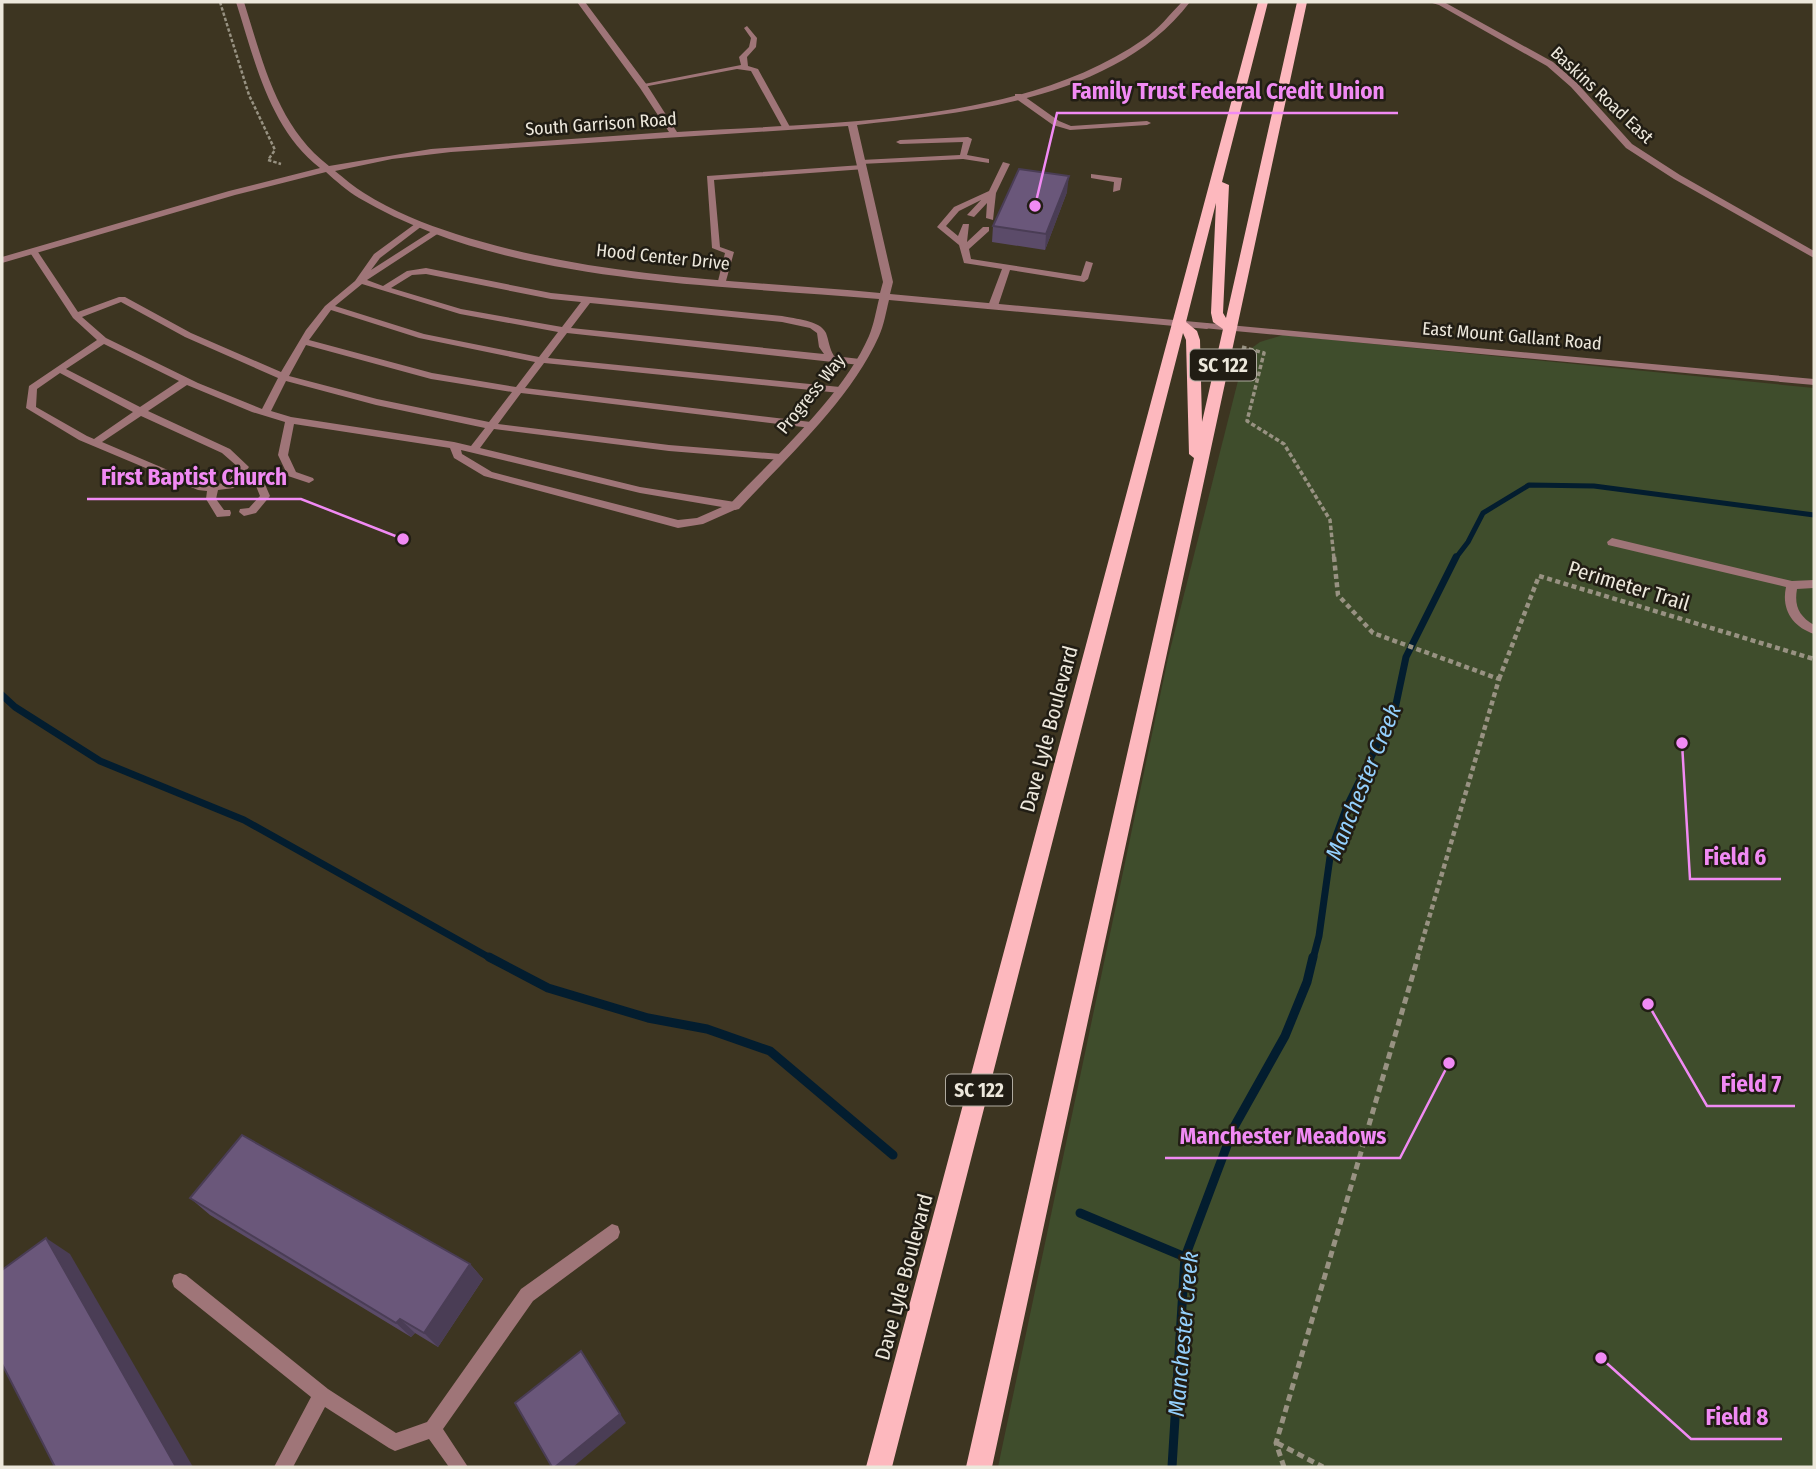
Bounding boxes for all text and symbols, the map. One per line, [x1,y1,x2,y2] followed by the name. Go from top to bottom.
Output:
[1546,42,1658,148] street label: Baskins Road East
[1057,69,1398,113] callout: Family Trust Federal Credit Union
[1071,77,1385,105] text: Family Trust Federal Credit Union
[524,108,678,140] street label: South Garrison Road
[595,239,731,275] street label: Hood Center Drive
[1421,317,1603,355] street label: East Mount Gallant Road
[772,350,850,438] street label: Progress Way
[1190,350,1256,380] road number: SC 122
[87,455,301,499] callout: First Baptist Church
[101,463,287,491] text: First Baptist Church
[1565,555,1693,617] street label: Perimeter Trail
[1014,643,1084,815] street label: Dave Lyle Boulevard
[1319,700,1407,864] water label: Manchester Creek
[1690,835,1781,879] callout: Field 6
[1704,843,1766,871] text: Field 6
[1707,1062,1795,1106] callout: Field 7
[1721,1070,1781,1098] text: Field 7
[946,1074,1012,1106] road number: SC 122
[1165,1114,1400,1158] callout: Manchester Meadows
[1180,1122,1386,1150] text: Manchester Meadows
[869,1191,939,1363] street label: Dave Lyle Boulevard
[1162,1250,1204,1418] water label: Manchester Creek
[1691,1395,1782,1439] callout: Field 8
[1706,1403,1768,1431] text: Field 8

